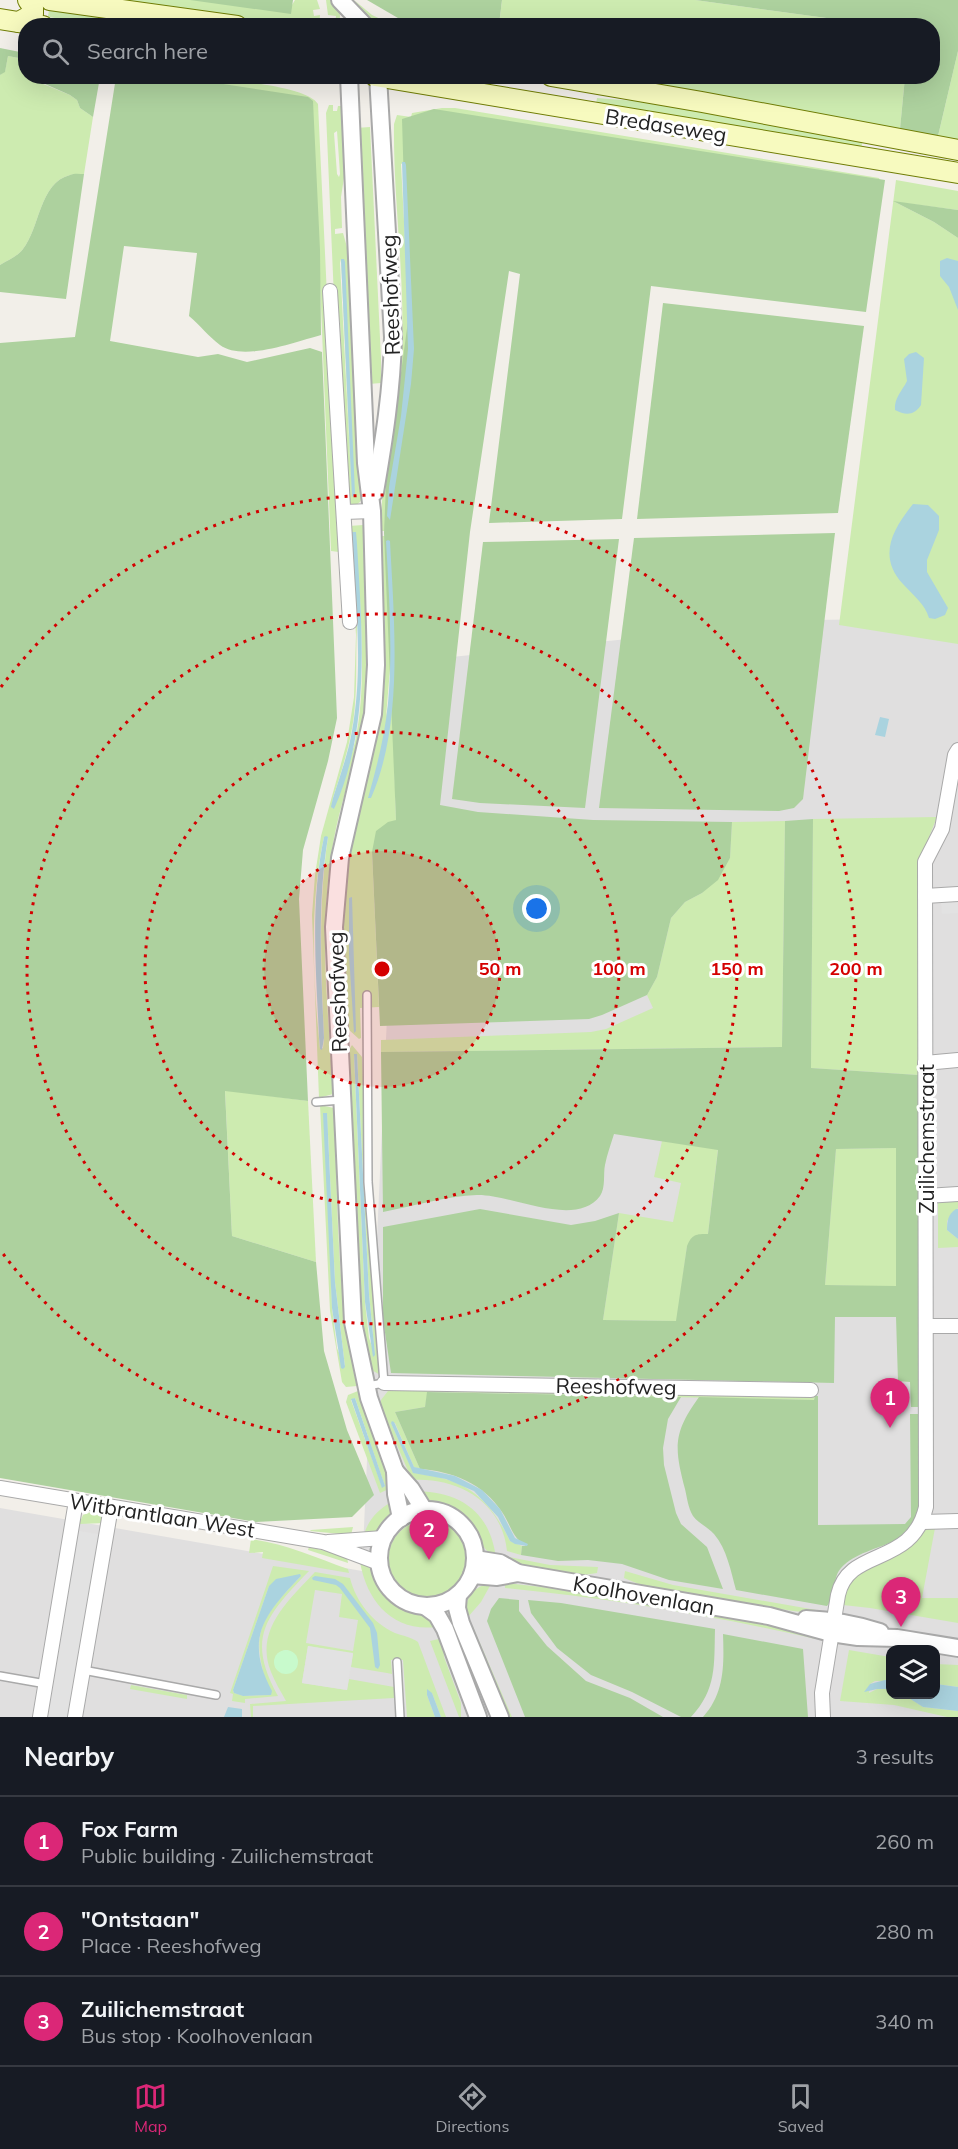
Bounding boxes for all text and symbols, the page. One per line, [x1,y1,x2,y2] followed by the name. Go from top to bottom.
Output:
[18,18,940,84] search box
[39,35,72,68] icon: search
[87,37,208,65] text: Search here
[604,103,728,147] street label: Bredaseweg
[375,234,405,356] street label: Reeshofweg
[522,894,551,923] your location
[322,931,352,1053] street label: Reeshofweg
[479,957,521,980] text: 50 m
[592,957,646,980] text: 100 m
[710,957,764,980] text: 150 m
[829,957,883,980] text: 200 m
[372,959,392,979] centre of rings
[913,1064,939,1214] street label: Zuilichemstraat
[555,1372,677,1400] street label: Reeshofweg
[870,1378,910,1428] pin: 1
[67,1488,257,1542] street label: Witbrantlaan West
[410,1510,448,1560] pin: 2
[571,1570,717,1620] street label: Koolhovenlaan
[882,1578,920,1627] pin: 3
[886,1645,940,1699] map controls
[886,1645,940,1699] button: layers
[24,1740,114,1773] text: Nearby
[856,1744,934,1769] text: 3 results
[81,1815,178,1843] text: Fox Farm
[38,1829,50,1854] text: 1
[875,1829,934,1854] text: 260 m
[81,1843,373,1868] text: Public building · Zuilichemstraat
[81,1905,199,1933] text: "Ontstaan"
[38,1919,50,1944] text: 2
[875,1919,934,1944] text: 280 m
[81,1933,262,1958] text: Place · Reeshofweg
[81,1995,244,2023] text: Zuilichemstraat
[38,2009,50,2034] text: 3
[875,2009,934,2034] text: 340 m
[81,2023,313,2048] text: Bus stop · Koolhovenlaan
[134,2080,167,2136] tab: Map
[435,2080,509,2136] tab: Directions
[778,2080,824,2136] tab: Saved

